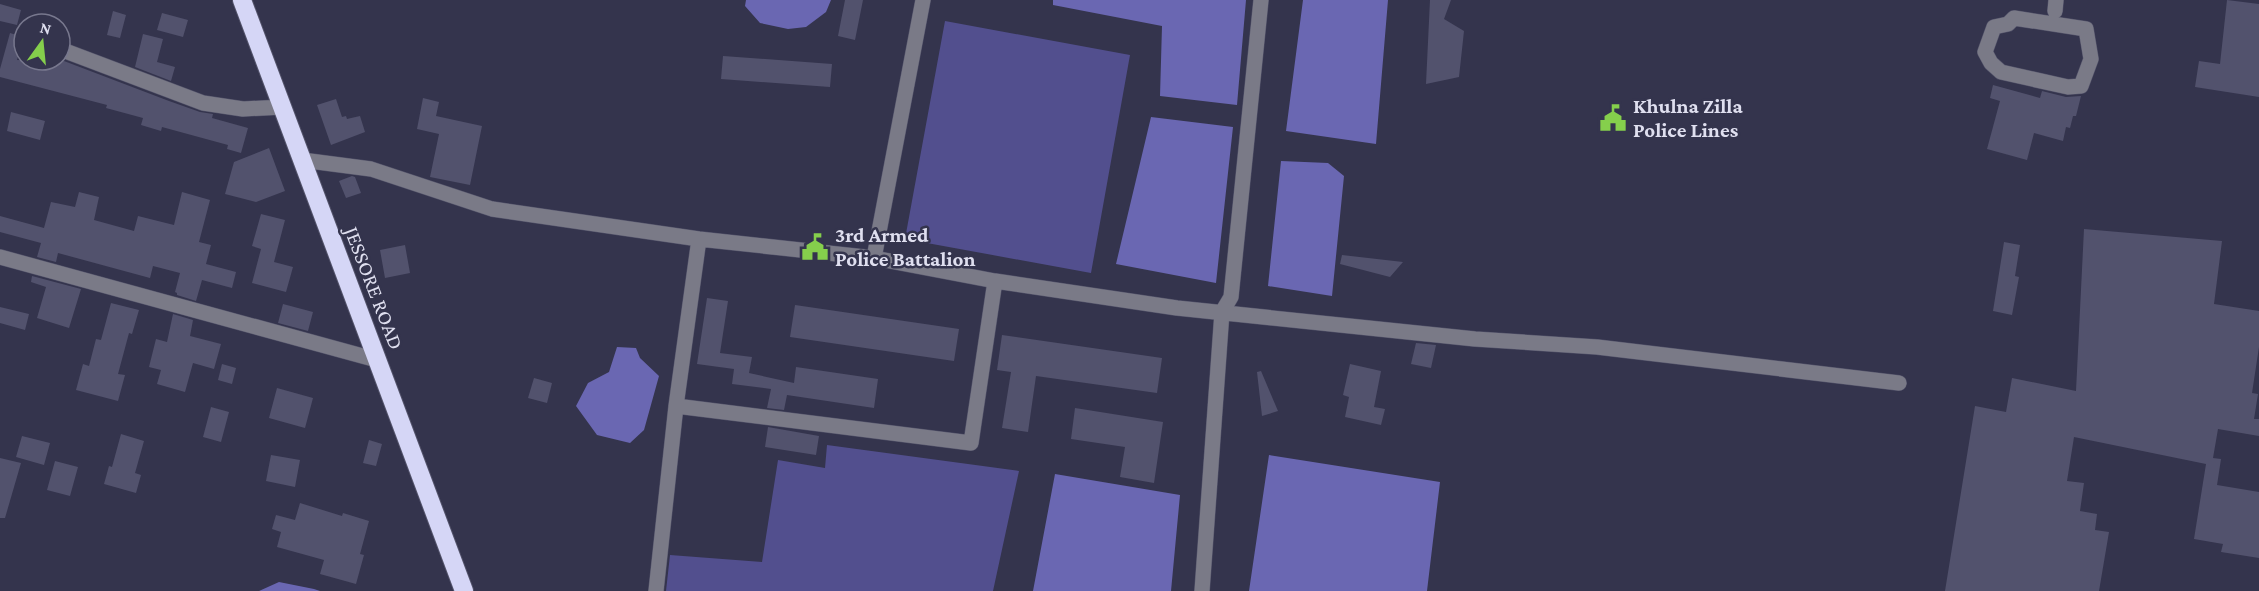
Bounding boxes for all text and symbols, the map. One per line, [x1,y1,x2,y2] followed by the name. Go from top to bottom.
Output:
[12,12,72,72] north arrow
[38,18,53,38] text: N
[1633,94,1743,142] place label: Khulna Zilla Police Lines
[1598,103,1628,133] public building icon: Khulna Zilla Police Lines
[339,221,408,353] street label: JESSORE ROAD
[835,223,976,271] place label: 3rd Armed Police Battalion
[800,232,830,262] public building icon: 3rd Armed Police Battalion

